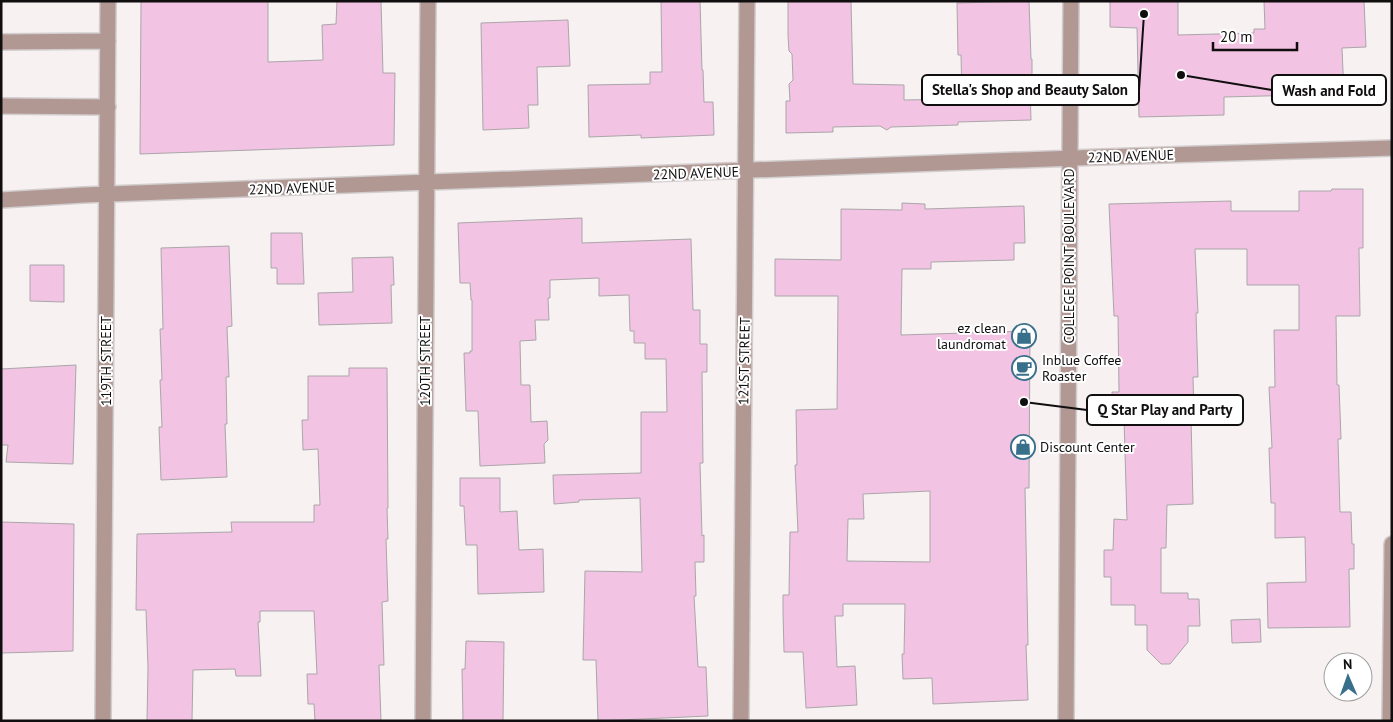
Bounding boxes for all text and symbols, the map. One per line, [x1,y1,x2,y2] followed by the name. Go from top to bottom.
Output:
[1213,20,1297,52] scale bar
[1220,27,1253,46] text: 20 m
[922,75,1139,105] callout: Stella's Shop and Beauty Salon
[1272,75,1386,105] callout: Wash and Fold
[932,80,1128,99] text: Stella's Shop and Beauty Salon
[1282,81,1376,100] text: Wash and Fold
[1088,146,1174,166] street label: 22ND AVENUE
[653,163,739,183] street label: 22ND AVENUE
[1060,168,1078,344] street label: COLLEGE POINT BOULEVARD
[249,178,335,198] street label: 22ND AVENUE
[97,316,115,406] street label: 119TH STREET
[416,316,434,406] street label: 120TH STREET
[734,317,754,405] street label: 121ST STREET
[937,319,1006,353] place label: ez clean laundromat
[1011,323,1037,349] shop icon: ez clean laundromat
[1042,351,1121,385] place label: Inblue Coffee Roaster
[1011,355,1037,381] cafe icon: Inblue Coffee Roaster
[1087,395,1243,425] callout: Q Star Play and Party
[1097,400,1233,419] text: Q Star Play and Party
[1010,434,1036,460] shop icon: Discount Center
[1040,438,1135,456] place label: Discount Center
[1323,652,1373,702] north arrow
[1343,655,1352,673] text: N

